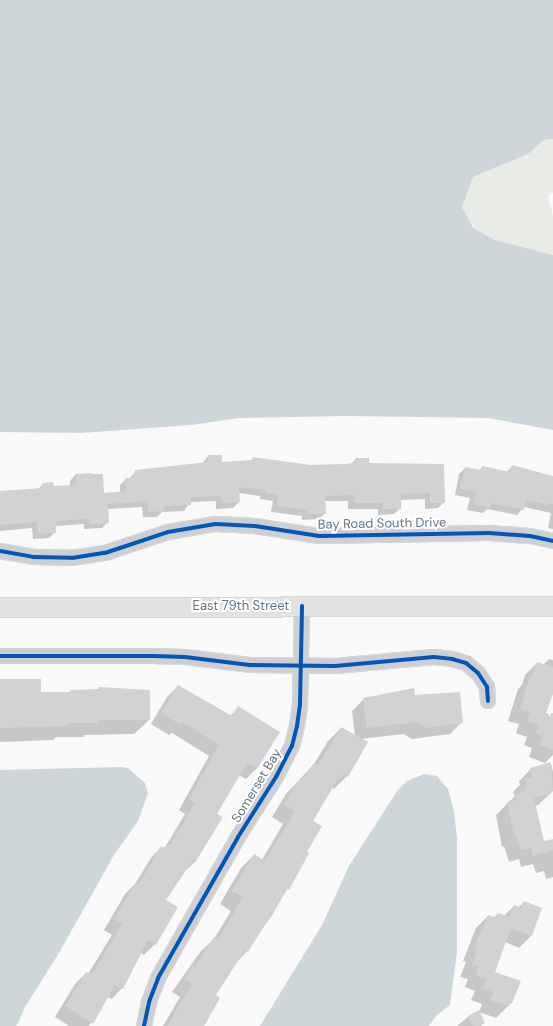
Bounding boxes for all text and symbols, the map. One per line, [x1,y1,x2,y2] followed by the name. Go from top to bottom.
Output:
[318,515,446,533] street label: Bay Road South Drive
[193,598,289,614] street label: East 79th Street
[229,746,285,826] street label: Somerset Bay

